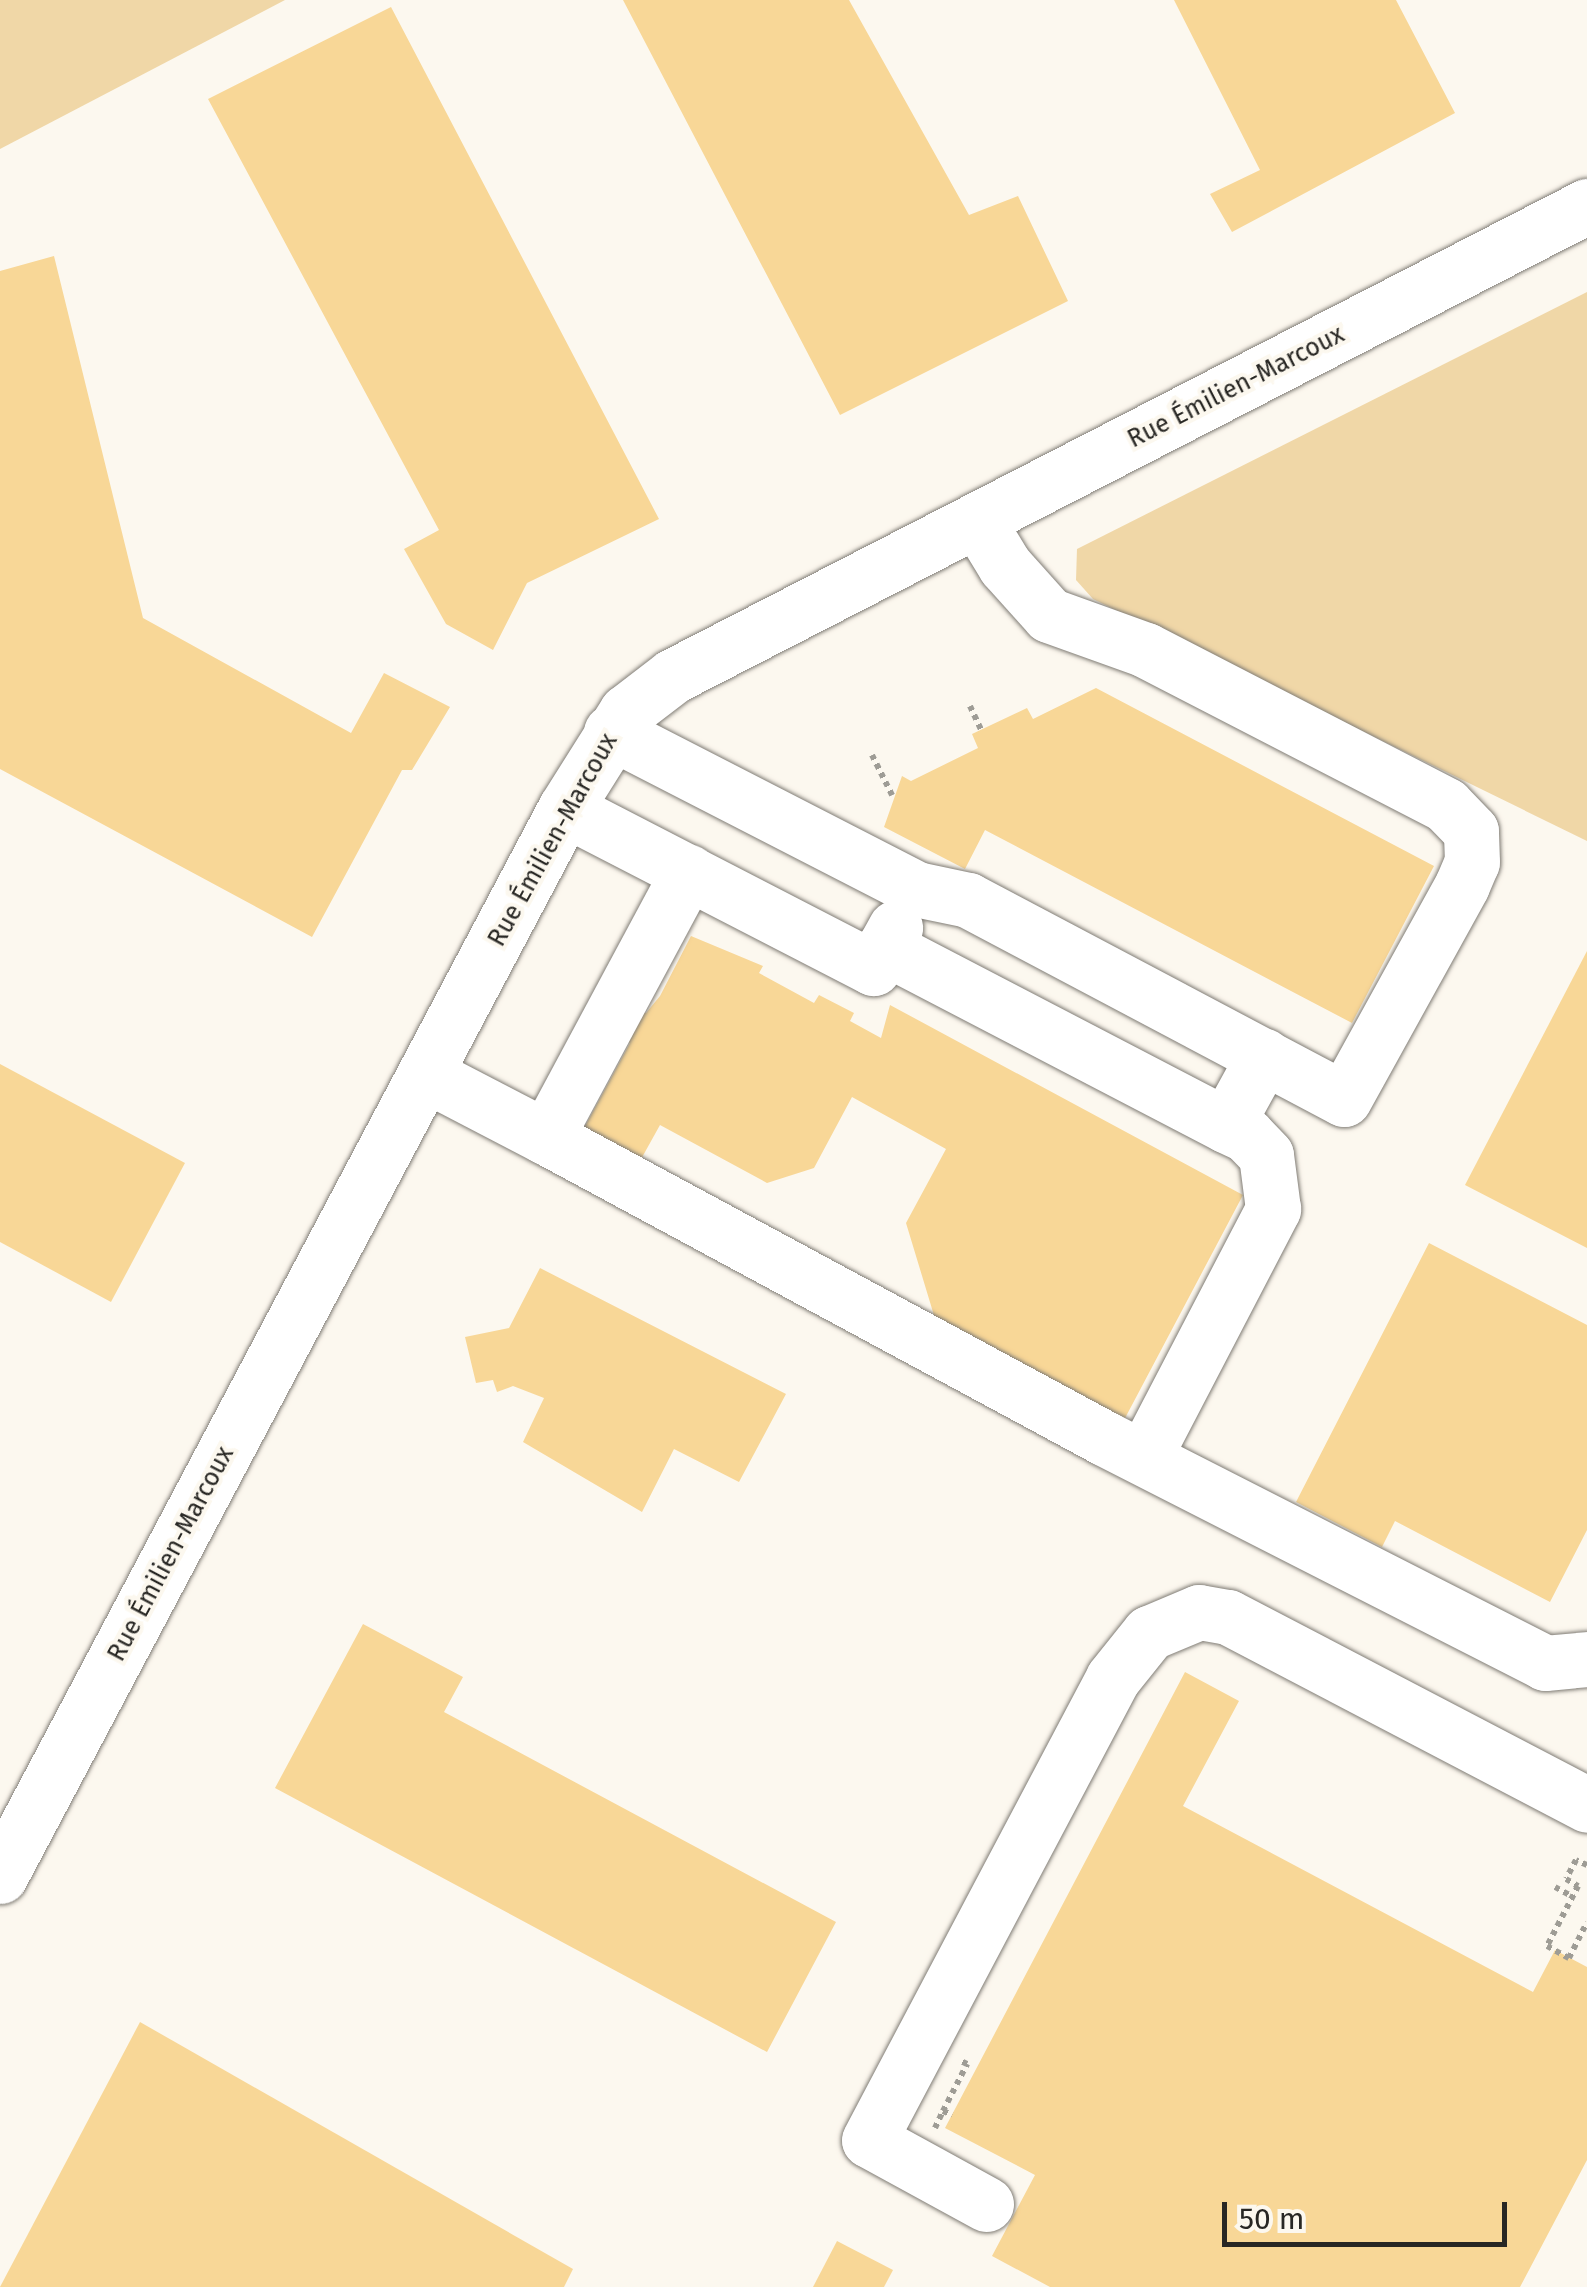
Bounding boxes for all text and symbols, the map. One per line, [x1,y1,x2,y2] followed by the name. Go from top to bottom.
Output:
[1123,319,1349,455] street label: Rue Émilien-Marcoux
[482,728,624,952] street label: Rue Émilien-Marcoux
[102,1441,240,1667] street label: Rue Émilien-Marcoux
[1227,2182,1512,2244] scale bar
[1239,2201,1304,2237] text: 50 m

